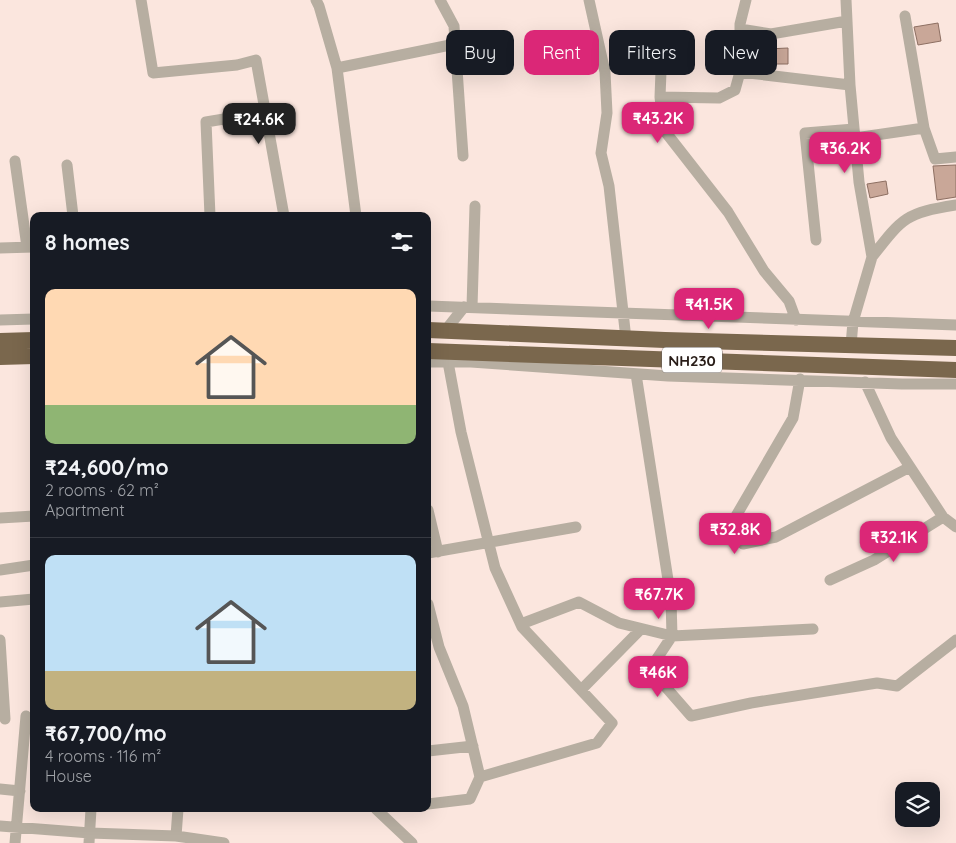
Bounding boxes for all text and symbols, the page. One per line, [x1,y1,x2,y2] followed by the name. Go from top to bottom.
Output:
[446,30,514,75] chip: Buy
[524,30,599,75] chip: Rent
[609,30,695,75] chip: Filters
[705,30,777,75] chip: New
[218,102,300,145] pin: ₹24.6K
[617,102,699,144] pin: ₹43.2K
[633,108,683,128] text: ₹43.2K
[234,109,284,129] text: ₹24.6K
[804,132,886,174] pin: ₹36.2K
[820,138,870,158] text: ₹36.2K
[388,228,416,256] icon: filters
[45,229,130,255] text: 8 homes
[668,288,750,330] pin: ₹41.5K
[685,294,733,314] text: ₹41.5K
[186,322,276,412] icon: home
[662,348,722,372] road number: NH230
[45,454,168,480] text: ₹24,600/mo
[45,480,159,500] text: 2 rooms · 62 m²
[45,500,125,520] text: Apartment
[694,512,776,555] pin: ₹32.8K
[710,519,760,539] text: ₹32.8K
[853,520,935,563] pin: ₹32.1K
[871,527,917,547] text: ₹32.1K
[618,578,700,620] pin: ₹67.7K
[635,584,683,604] text: ₹67.7K
[186,587,276,677] icon: home
[628,656,688,698] pin: ₹46K
[639,662,677,682] text: ₹46K
[45,720,167,746] text: ₹67,700/mo
[45,746,161,766] text: 4 rooms · 116 m²
[45,766,92,786] text: House
[895,782,940,827] map controls
[895,782,940,827] button: layers

